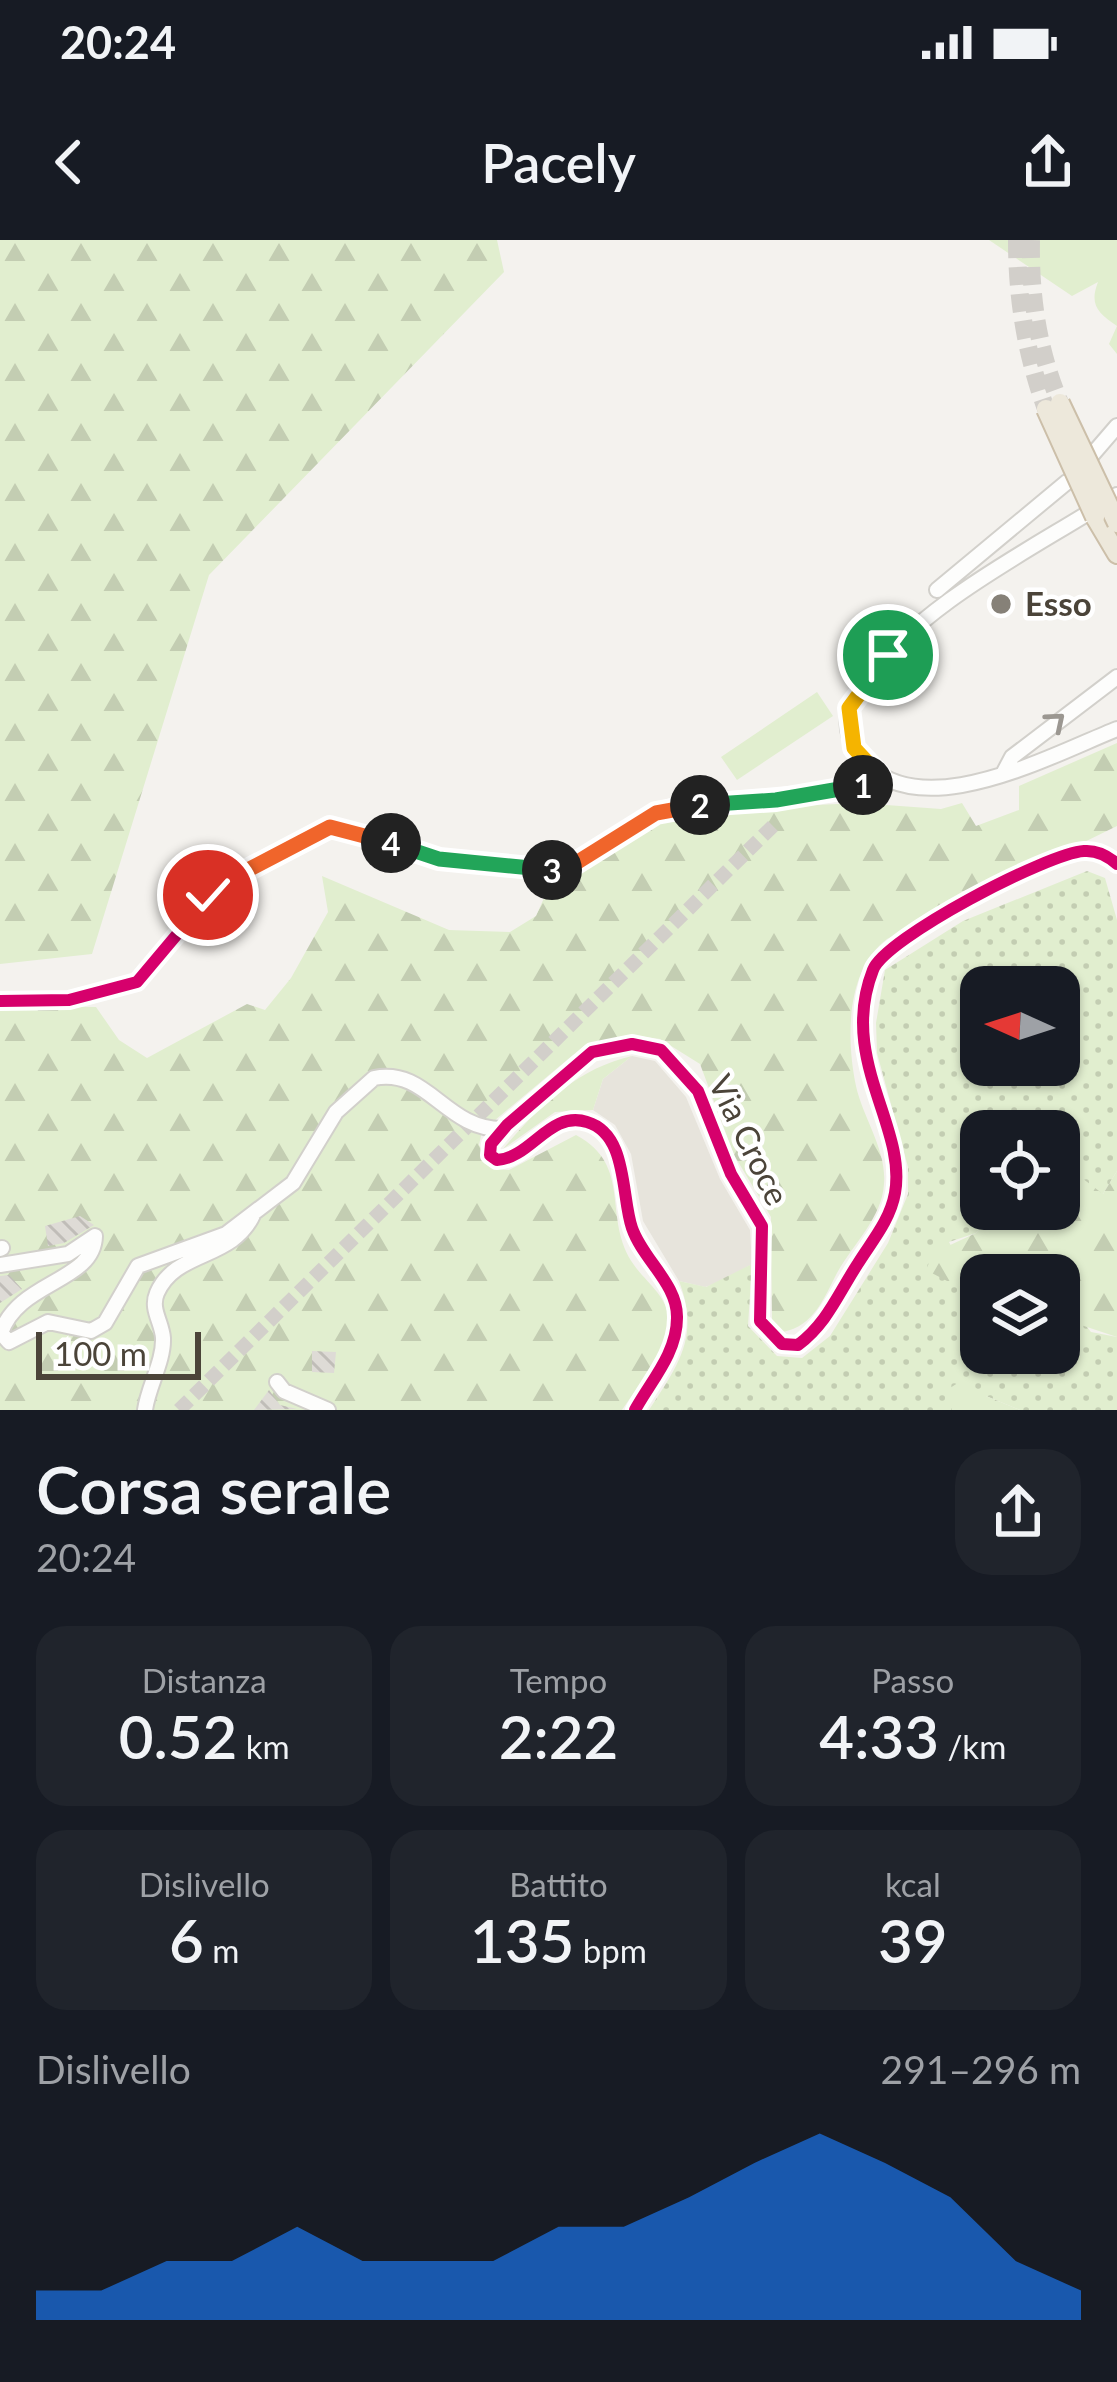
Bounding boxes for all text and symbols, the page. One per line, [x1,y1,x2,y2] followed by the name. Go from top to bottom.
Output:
[60,15,176,69] text: 20:24
[36,129,102,195] icon: back
[1015,129,1081,195] icon: share
[481,130,636,195] text: Pacely
[1025,583,1092,623] place label: Esso
[988,591,1014,617] marker: Esso
[837,604,939,706] pin
[855,622,921,688] icon: arrive
[1042,714,1064,736] one-way arrow
[833,755,893,815] pin: 1
[853,765,873,805] text: 1
[670,775,730,835] pin: 2
[690,785,710,825] text: 2
[361,813,421,873] pin: 4
[381,823,401,863] text: 4
[522,840,582,900] pin: 3
[157,844,259,946] pin
[542,850,562,890] text: 3
[175,862,241,928] icon: check
[960,966,1080,1086] north arrow
[960,966,1080,1374] map controls
[701,1068,799,1211] street label: Via Croce
[960,1110,1080,1230] button: locate
[960,1254,1080,1374] button: layers
[36,1326,201,1379] scale bar
[54,1333,147,1373] text: 100 m
[36,1449,391,1528] text: Corsa serale
[955,1449,1081,1575] button: share
[36,1534,136,1580] text: 20:24
[142,1660,267,1700] text: Distanza
[510,1660,607,1700] text: Tempo
[871,1660,954,1700] text: Passo
[119,1700,237,1772] text: 0.52
[499,1700,618,1772] text: 2:22
[819,1700,939,1772] text: 4:33
[237,1726,290,1766] text: km
[939,1726,1006,1766] text: /km
[139,1864,270,1904] text: Dislivello
[509,1864,608,1904] text: Battito
[885,1864,941,1904] text: kcal
[169,1904,204,1976] text: 6
[470,1904,574,1976] text: 135
[878,1904,948,1976] text: 39
[204,1930,239,1970] text: m
[574,1930,647,1970] text: bpm
[36,2046,191,2092] text: Dislivello
[881,2046,1081,2092] text: 291–296 m

